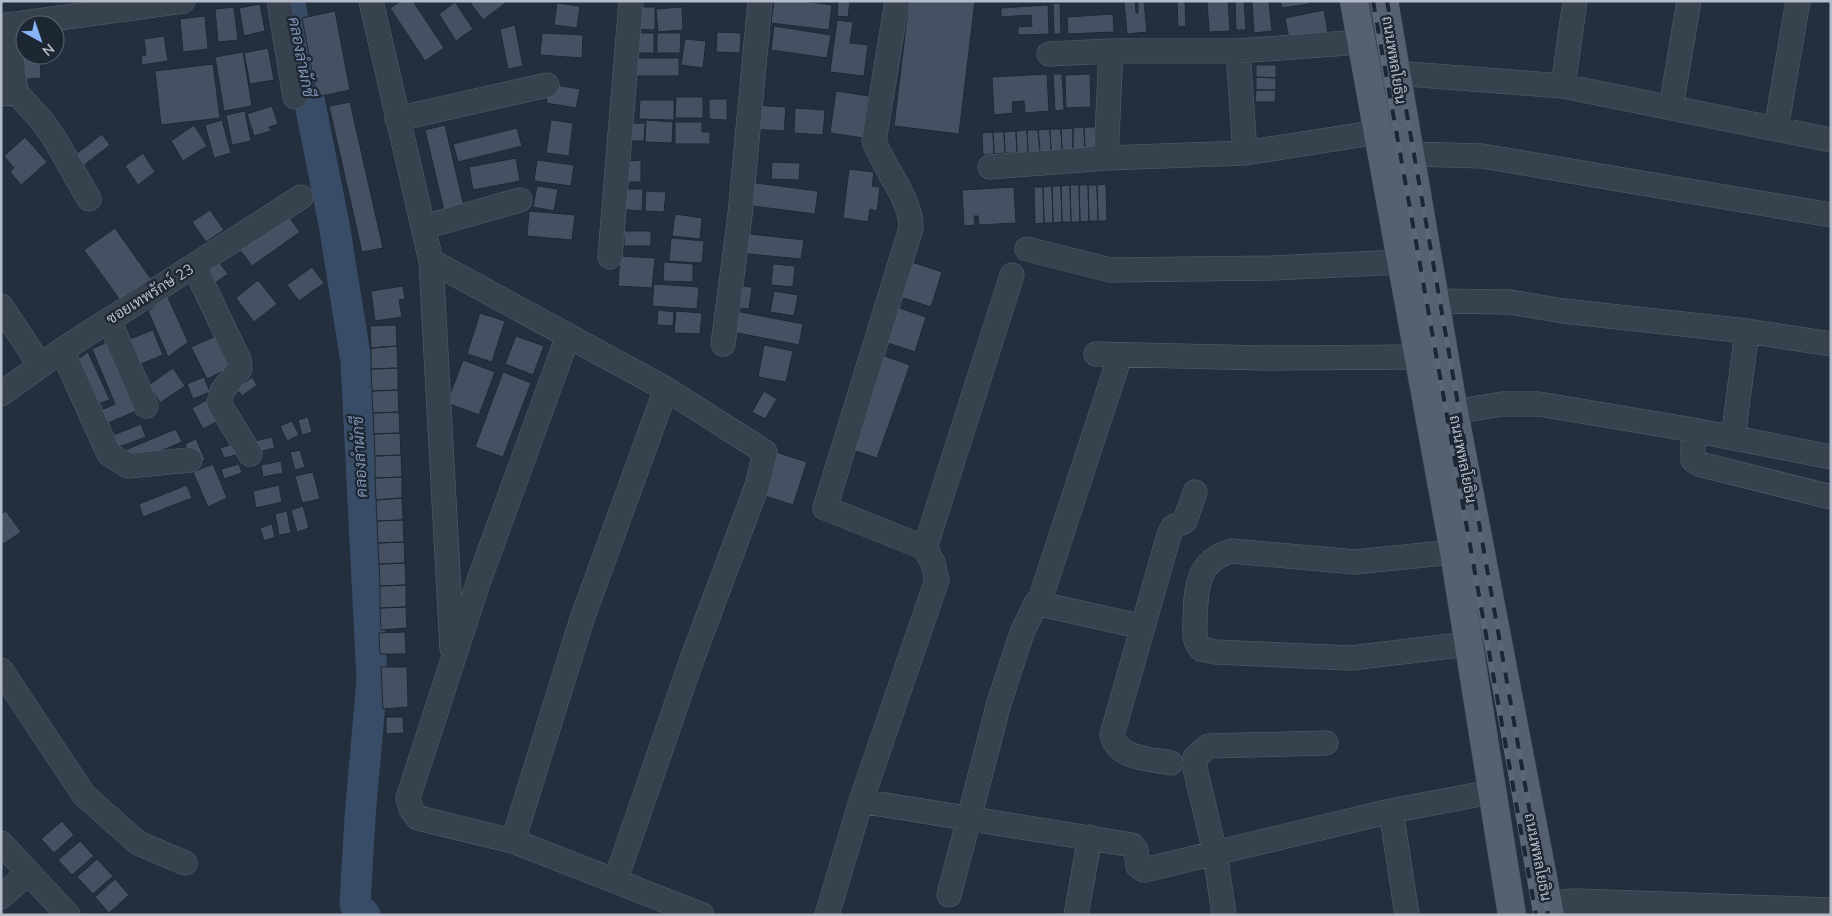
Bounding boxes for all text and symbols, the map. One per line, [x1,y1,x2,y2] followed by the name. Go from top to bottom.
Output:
[15,15,65,65] north arrow
[282,15,321,100] water label: คลองลำผักชี
[1377,15,1411,105] street label: ถนนพหลโยธิน
[38,39,58,60] text: N
[102,259,198,329] street label: ซอยเทพรักษ์ 23
[1445,413,1481,505] street label: ถนนพหลโยธิน
[346,415,373,498] water label: คลองลำผักชี
[1520,811,1556,903] street label: ถนนพหลโยธิน

